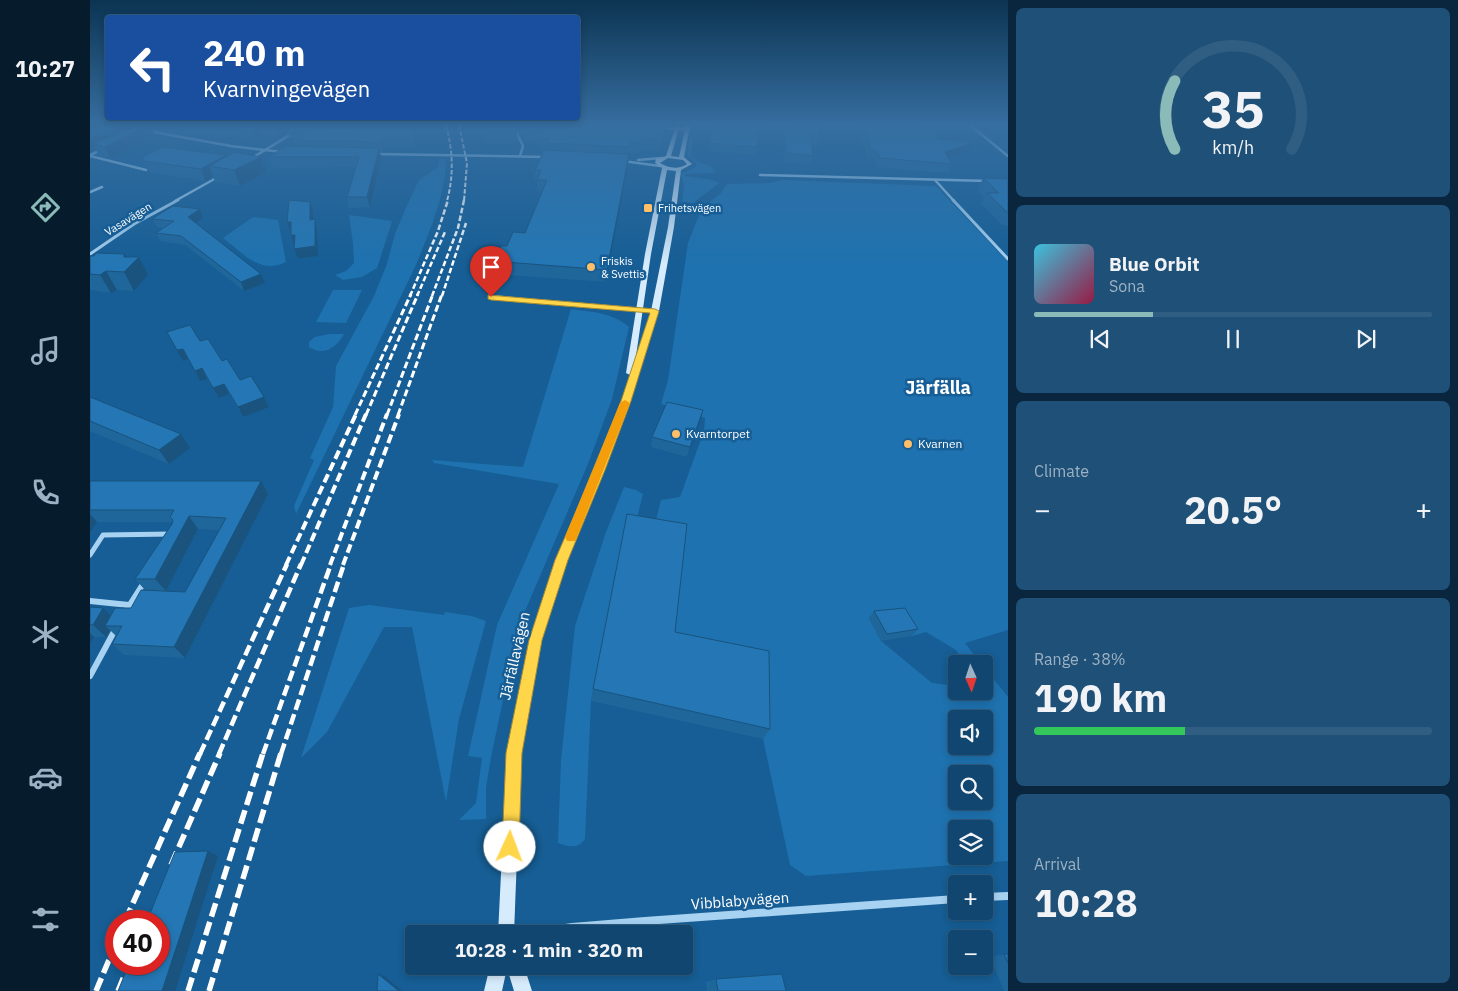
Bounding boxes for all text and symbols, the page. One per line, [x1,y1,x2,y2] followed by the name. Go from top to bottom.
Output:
[203,30,306,76] text: 240 m
[120,35,185,100] icon: left
[15,54,75,83] text: 10:27
[203,74,370,103] text: Kvarnvingevägen
[1202,75,1264,142] text: 35
[1212,136,1254,159] text: km/h
[28,190,63,225] icon: directions
[102,199,154,239] street label: Vasavägen
[658,201,721,215] place label: Frihetsvägen
[642,202,654,214] marker: Frihetsvägen
[470,246,512,297] pin
[1109,252,1199,276] text: Blue Orbit
[477,253,505,281] icon: arrive
[601,254,645,281] place label: Friskis & Svettis
[585,261,597,273] marker: Friskis & Svettis
[1109,276,1145,296] text: Sona
[1086,325,1114,353] icon: previous
[1219,325,1247,353] icon: pause
[1352,325,1380,353] icon: next
[28,333,63,368] icon: music
[905,376,971,399] district label: Järfälla
[686,426,750,441] place label: Kvarntorpet
[670,428,682,440] marker: Kvarntorpet
[918,436,962,451] place label: Kvarnen
[902,438,914,450] marker: Kvarnen
[1034,461,1089,481] text: Climate
[28,475,63,510] icon: phone
[1184,485,1282,534] text: 20.5°
[1034,491,1051,528] text: −
[1415,491,1432,528] text: +
[495,610,534,702] street label: Järfällavägen
[28,617,63,652] icon: climate
[1034,649,1126,669] text: Range · 38%
[948,655,992,700] north arrow
[948,655,993,975] map controls
[1034,673,1167,722] text: 190 km
[948,710,993,755] button: sound
[28,760,63,795] icon: car
[948,765,993,810] button: search
[483,820,535,872] position arrow
[948,820,993,865] button: layers
[1034,854,1081,874] text: Arrival
[948,875,993,920] button: +
[1034,878,1138,927] text: 10:28
[690,888,790,913] street label: Vibblabyvägen
[28,902,63,937] icon: filters
[105,910,170,975] speed limit sign: 40
[948,930,993,975] button: −
[455,938,643,962] text: 10:28 · 1 min · 320 m

